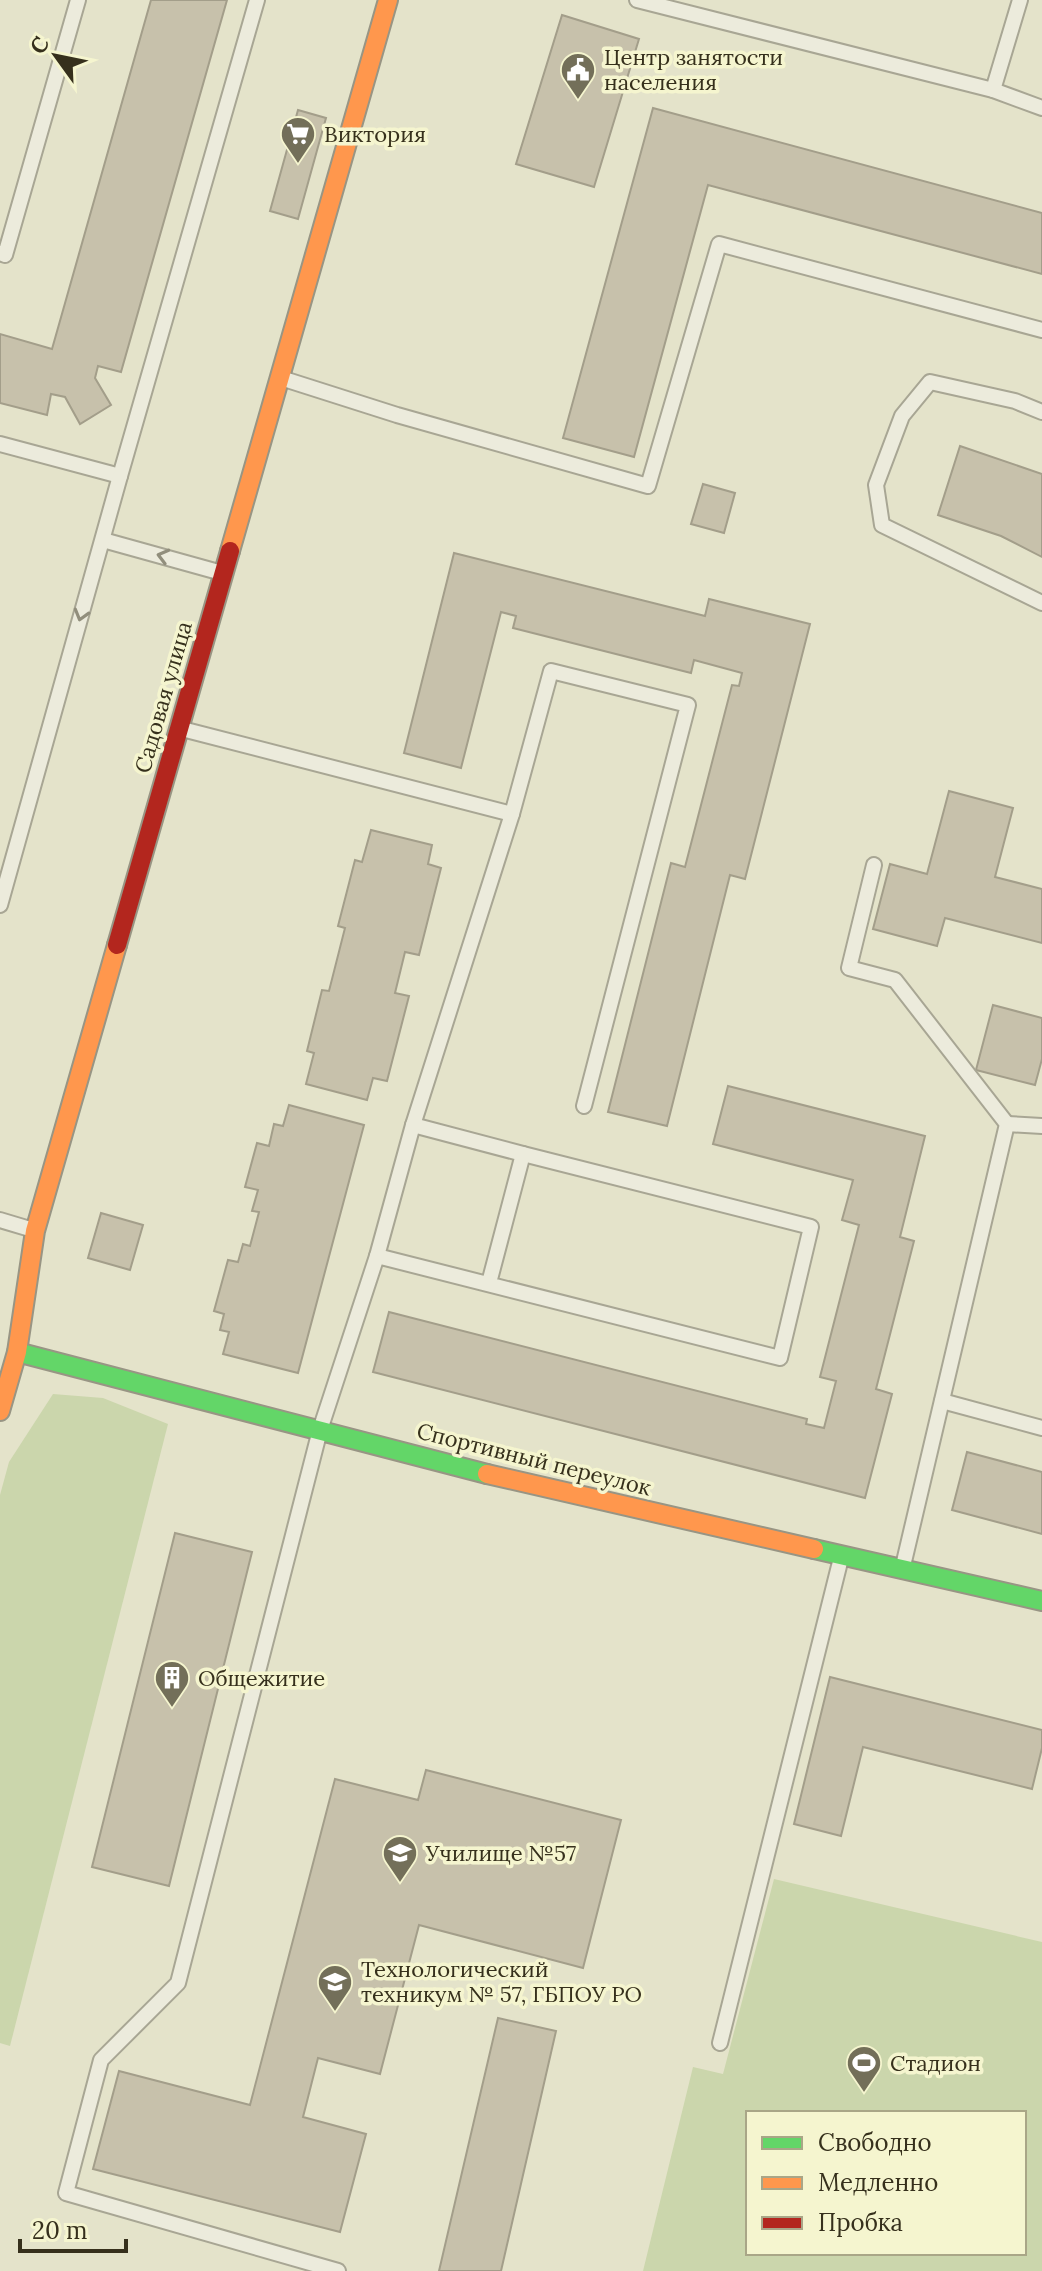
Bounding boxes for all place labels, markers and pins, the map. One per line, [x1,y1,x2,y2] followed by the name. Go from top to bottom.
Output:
[604,43,783,96] place label: Центр занятости населения
[559,51,597,101] public building icon: Центр занятости населения
[279,115,317,165] supermarket icon: Виктория
[324,120,426,148] place label: Виктория
[153,1659,191,1709] building icon: Общежитие
[198,1664,325,1692] place label: Общежитие
[381,1834,419,1884] school or university icon: Училище №57
[425,1839,576,1867] place label: Училище №57
[361,1955,642,2008] place label: Технологический техникум № 57, ГБПОУ РО
[316,1963,354,2013] school or university icon: Технологический техникум № 57, ГБПОУ РО
[845,2044,883,2094] sports icon: Стадион
[890,2049,981,2077] place label: Стадион

